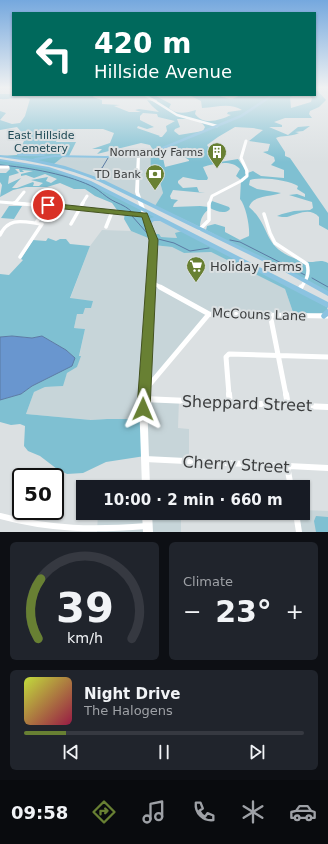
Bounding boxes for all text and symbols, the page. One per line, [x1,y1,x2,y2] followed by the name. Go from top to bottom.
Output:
[94,27,191,60] text: 420 m
[28,28,80,80] icon: left
[94,61,232,82] text: Hillside Avenue
[7,129,75,155] park label: East Hillside Cemetery
[206,141,228,169] building icon: Normandy Farms
[109,146,203,159] place label: Normandy Farms
[144,163,166,191] bank icon: TD Bank
[94,168,142,181] place label: TD Bank
[31,188,65,222] pin
[37,194,59,216] icon: arrive
[185,255,207,283] supermarket icon: Holiday Farms
[210,259,302,274] place label: Holiday Farms
[212,305,306,324] street label: McCouns Lane
[122,388,164,430] position arrow
[181,392,312,415] street label: Sheppard Street
[182,452,290,477] street label: Cherry Street
[12,468,64,520] speed limit sign: 50
[103,491,283,509] text: 10:00 · 2 min · 660 m
[183,574,233,589] text: Climate
[56,583,113,632] text: 39
[215,594,272,629] text: 23°
[183,599,201,624] text: −
[286,599,304,624] text: +
[66,630,103,646] text: km/h
[84,685,180,703] text: Night Drive
[84,703,173,718] text: The Halogens
[60,741,82,763] icon: previous
[153,741,175,763] icon: pause
[246,741,268,763] icon: next
[90,798,118,826] icon: directions
[140,798,168,826] icon: music
[190,798,218,826] icon: phone
[239,798,267,826] icon: climate
[289,798,317,826] icon: car
[11,802,68,823] text: 09:58

